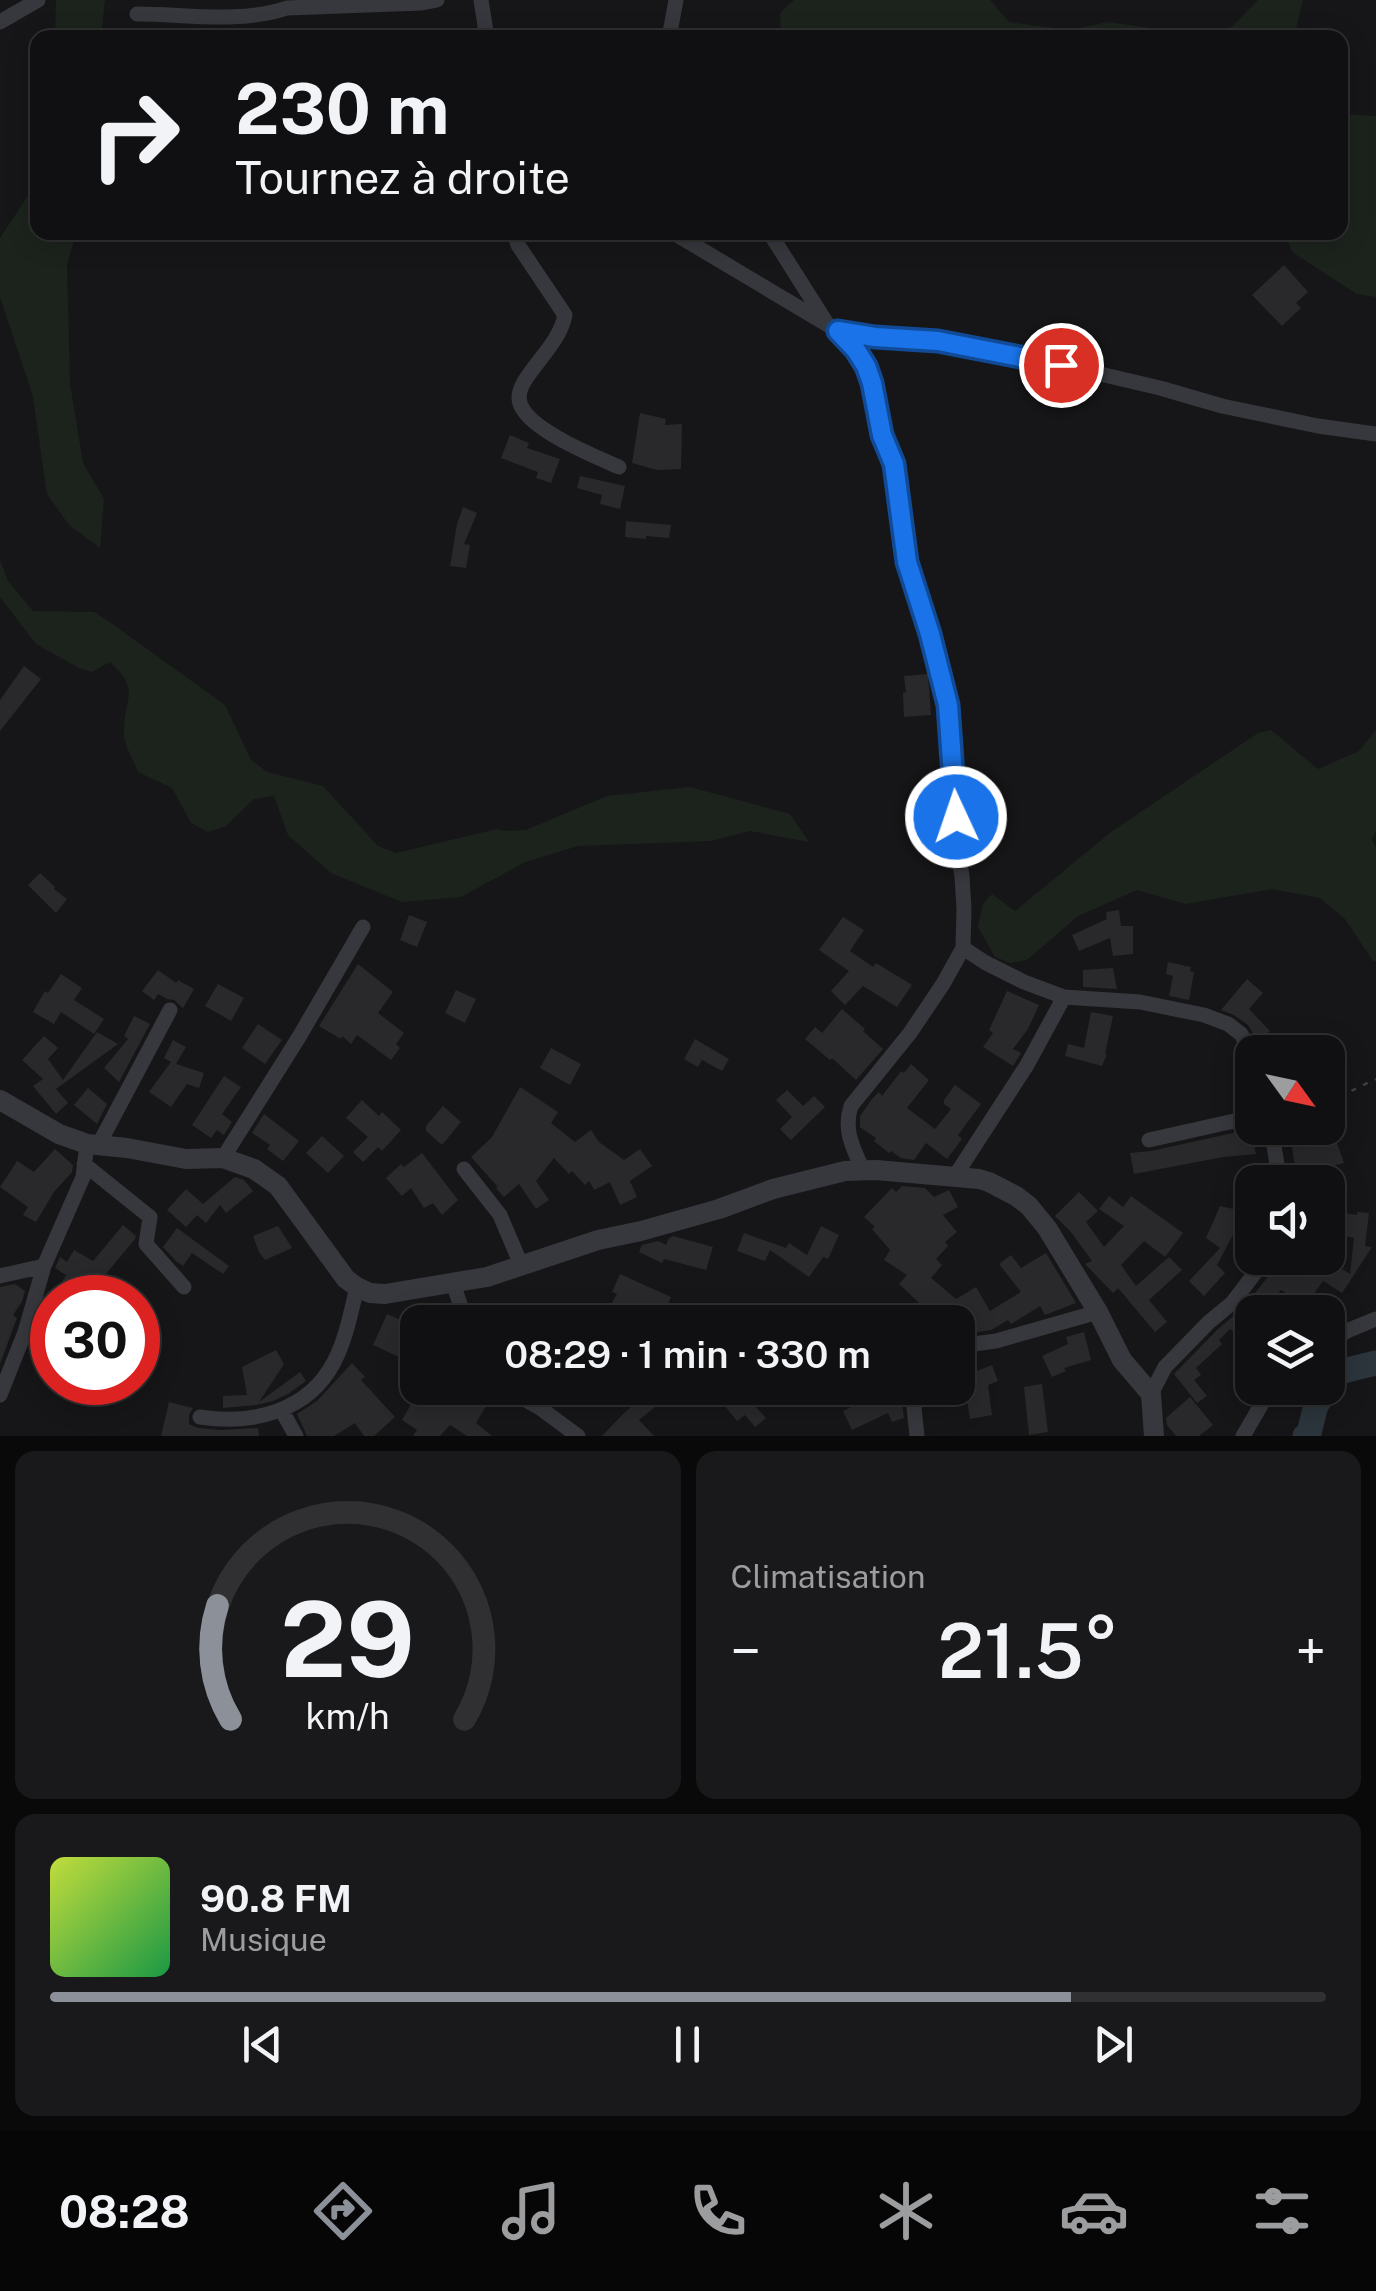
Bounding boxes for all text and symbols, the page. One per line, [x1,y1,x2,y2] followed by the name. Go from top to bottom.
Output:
[235,67,449,150] text: 230 m
[70,70,200,200] icon: right
[235,151,570,204] text: Tournez à droite
[1019,323,1104,408] pin
[1034,338,1089,393] icon: arrive
[904,765,1008,869] position arrow
[1235,1035,1345,1145] north arrow
[1235,1035,1345,1405] map controls
[1235,1165,1345,1275] button: sound
[30,1275,160,1405] speed limit sign: 30
[1235,1295,1345,1405] button: layers
[504,1332,871,1377] text: 08:29 · 1 min · 330 m
[731,1558,925,1595] text: Climatisation
[280,1578,415,1700] text: 29
[938,1607,1119,1695] text: 21.5°
[731,1619,761,1683] text: −
[1295,1619,1326,1683] text: +
[306,1695,390,1737] text: km/h
[200,1876,352,1921] text: 90.8 FM
[200,1921,327,1958] text: Musique
[235,2017,290,2072] icon: previous
[660,2017,715,2072] icon: pause
[1086,2017,1141,2072] icon: next
[308,2176,378,2246] icon: directions
[496,2176,566,2246] icon: music
[683,2176,753,2246] icon: phone
[871,2176,941,2246] icon: climate
[1059,2176,1129,2246] icon: car
[1247,2176,1317,2246] icon: filters
[59,2185,190,2238] text: 08:28

